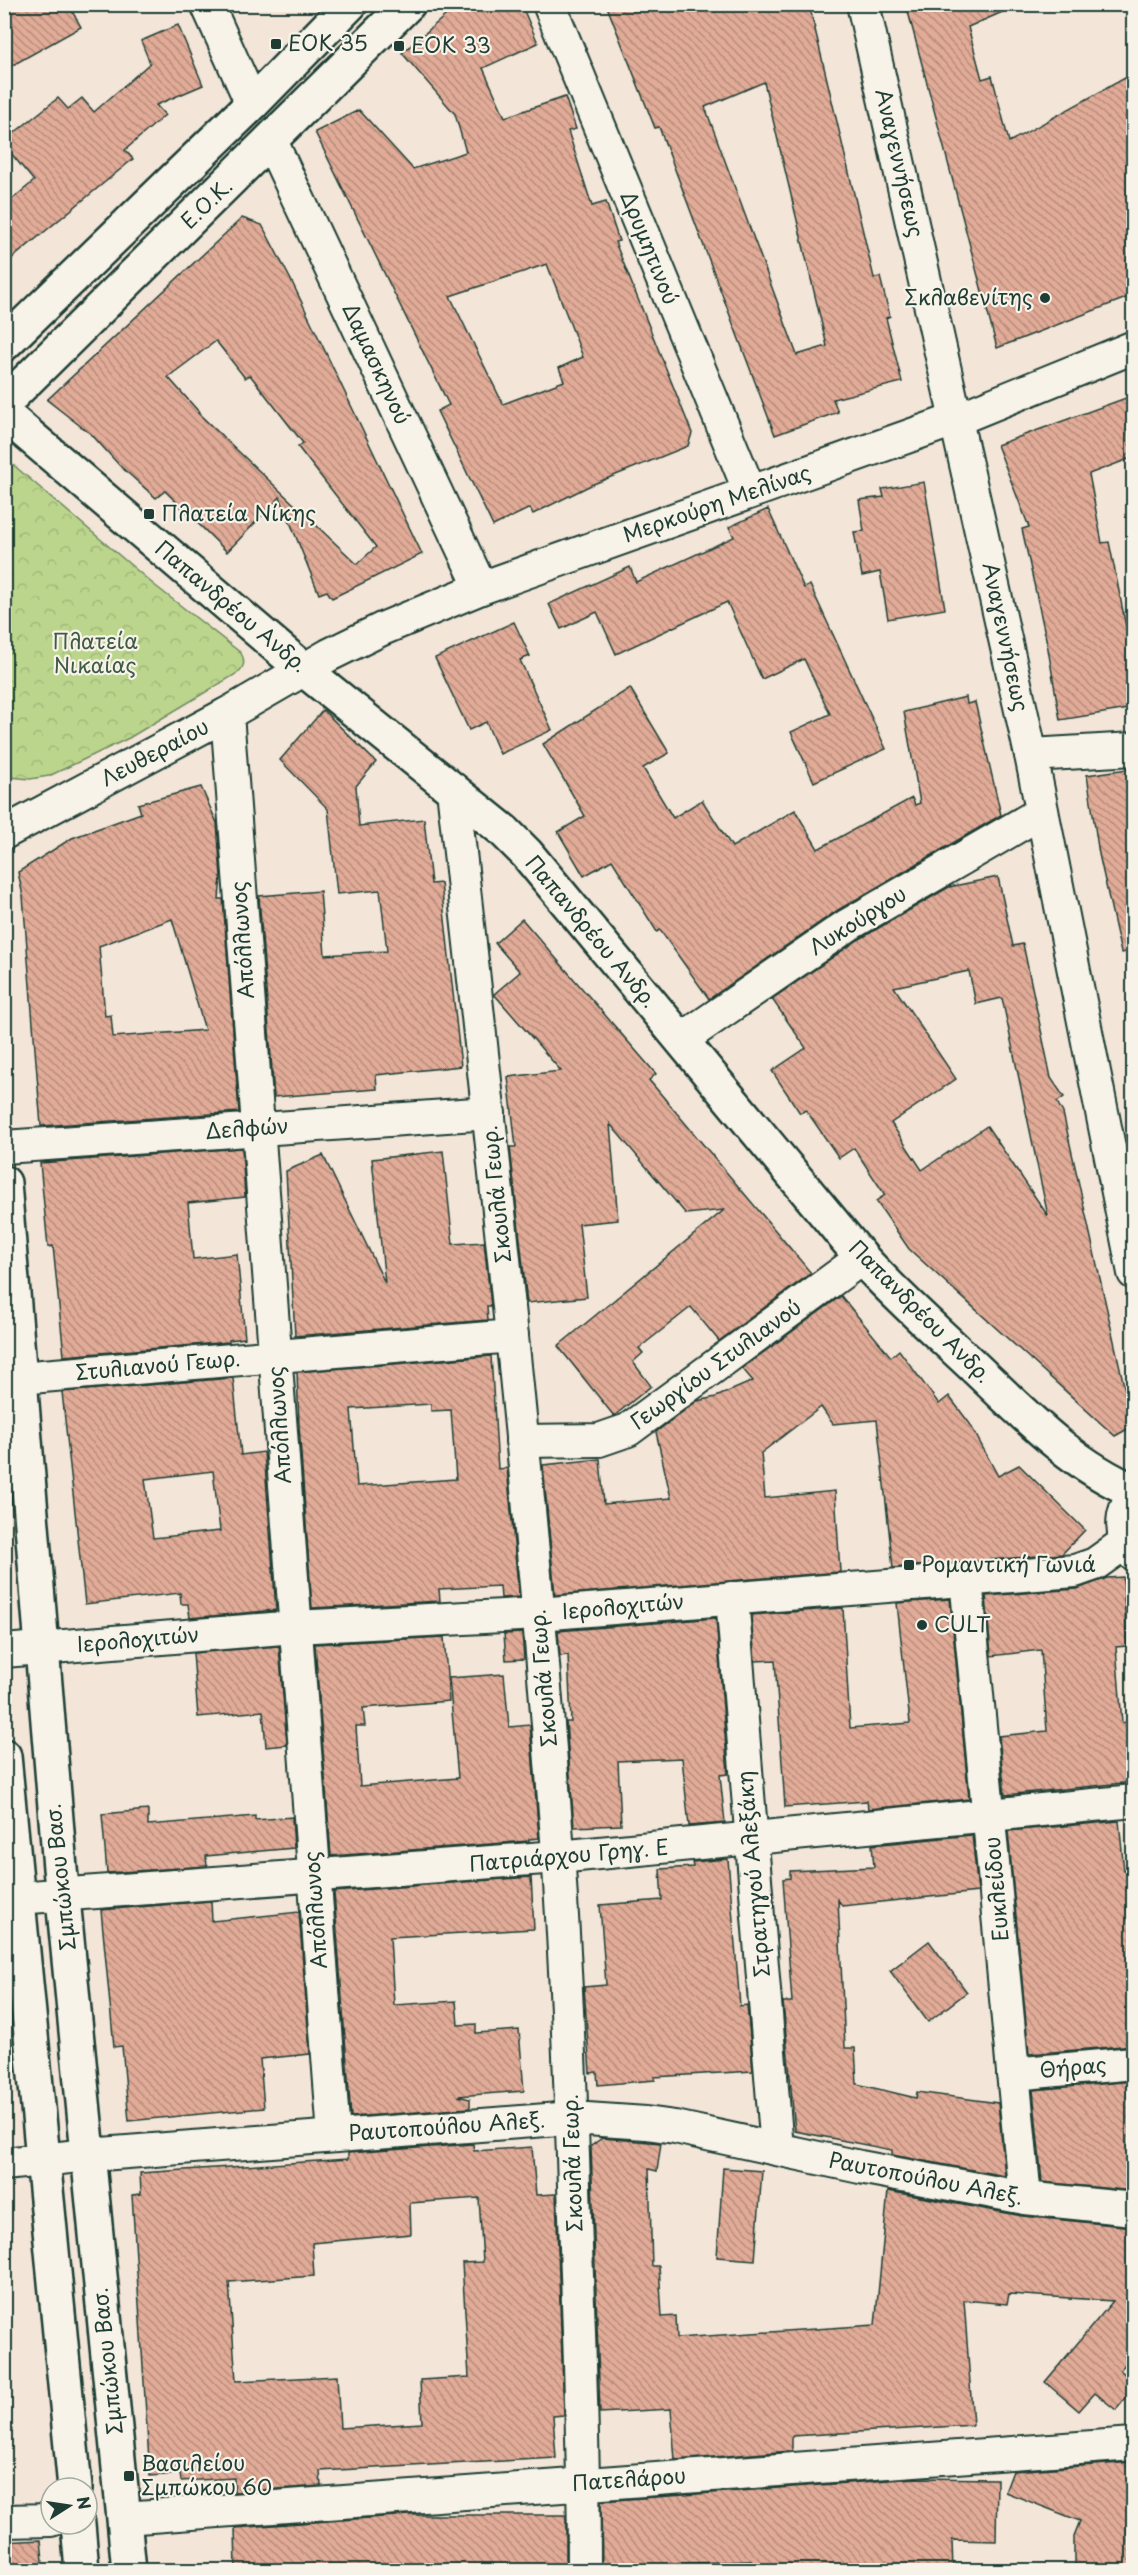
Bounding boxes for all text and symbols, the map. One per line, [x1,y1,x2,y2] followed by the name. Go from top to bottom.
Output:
[288,26,368,58] place label: ΕΟΚ 35
[411,28,491,60] place label: ΕΟΚ 33
[269,37,283,51] marker: ΕΟΚ 35
[392,39,406,53] marker: ΕΟΚ 33
[868,85,934,240] street label: Αναγεννήσεως
[172,170,239,235] street label: Ε.Ο.Κ.
[614,186,688,309] street label: Δρυμητινού
[904,280,1033,312] place label: Σκλαβενίτης
[1038,291,1052,305] marker: Σκλαβενίτης
[336,297,420,429] street label: Δαμασκηνού
[618,455,815,549] street label: Μερκούρη Μελίνας
[161,496,316,528] place label: Πλατεία Νίκης
[142,507,156,521] marker: Πλατεία Νίκης
[149,532,316,679] street label: Παπανδρέου Ανδρ.
[976,559,1038,714] street label: Αναγεννήσεως
[52,624,138,680] park label: Πλατεία Νικαίας
[94,709,214,793] street label: Λευθεραίου
[519,847,666,1014] street label: Παπανδρέου Ανδρ.
[802,877,912,962] street label: Λυκούργου
[221,880,261,1000] street label: Απόλλωνος
[204,1108,289,1146] street label: Δελφών
[472,1124,518,1265] street label: Σκουλά Γεωρ.
[843,1232,1000,1389] street label: Παπανδρέου Ανδρ.
[623,1290,807,1436] street label: Γεωργίου Στυλιανού
[74,1341,242,1387] street label: Στυλιανού Γεωρ.
[258,1365,298,1485] street label: Απόλλωνος
[921,1547,1096,1579] place label: Ρομαντική Γωνιά
[902,1558,916,1572] marker: Ρομαντική Γωνιά
[560,1584,685,1626] street label: Ιερολοχιτών
[934,1607,991,1639] place label: CULT
[520,1608,564,1748] street label: Σκουλά Γεωρ.
[75,1617,200,1659] street label: Ιερολοχιτών
[915,1618,929,1632] marker: CULT
[727,1770,777,1979] street label: Στρατηγού Αλεξάκη
[35,1802,83,1952] street label: Σμπώκου Βασ.
[468,1829,670,1879] street label: Πατριάρχου Γρηγ. Ε
[974,1835,1016,1943] street label: Ευκλείδου
[294,1850,334,1970] street label: Απόλλωνος
[1038,2047,1108,2085] street label: Θήρας
[553,2094,589,2233] street label: Σκουλά Γεωρ.
[347,2102,546,2148] street label: Ραυτοπούλου Αλεξ.
[827,2143,1026,2212] street label: Ραυτοπούλου Αλεξ.
[82,2286,130,2436] street label: Σμπώκου Βασ.
[141,2446,272,2502] place label: Βασιλείου Σμπώκου 60
[571,2458,687,2498] street label: Πατελάρου
[122,2469,136,2483] marker: Βασιλείου Σμπώκου 60
[39,2476,99,2536] north arrow
[72,2494,98,2511] text: N

